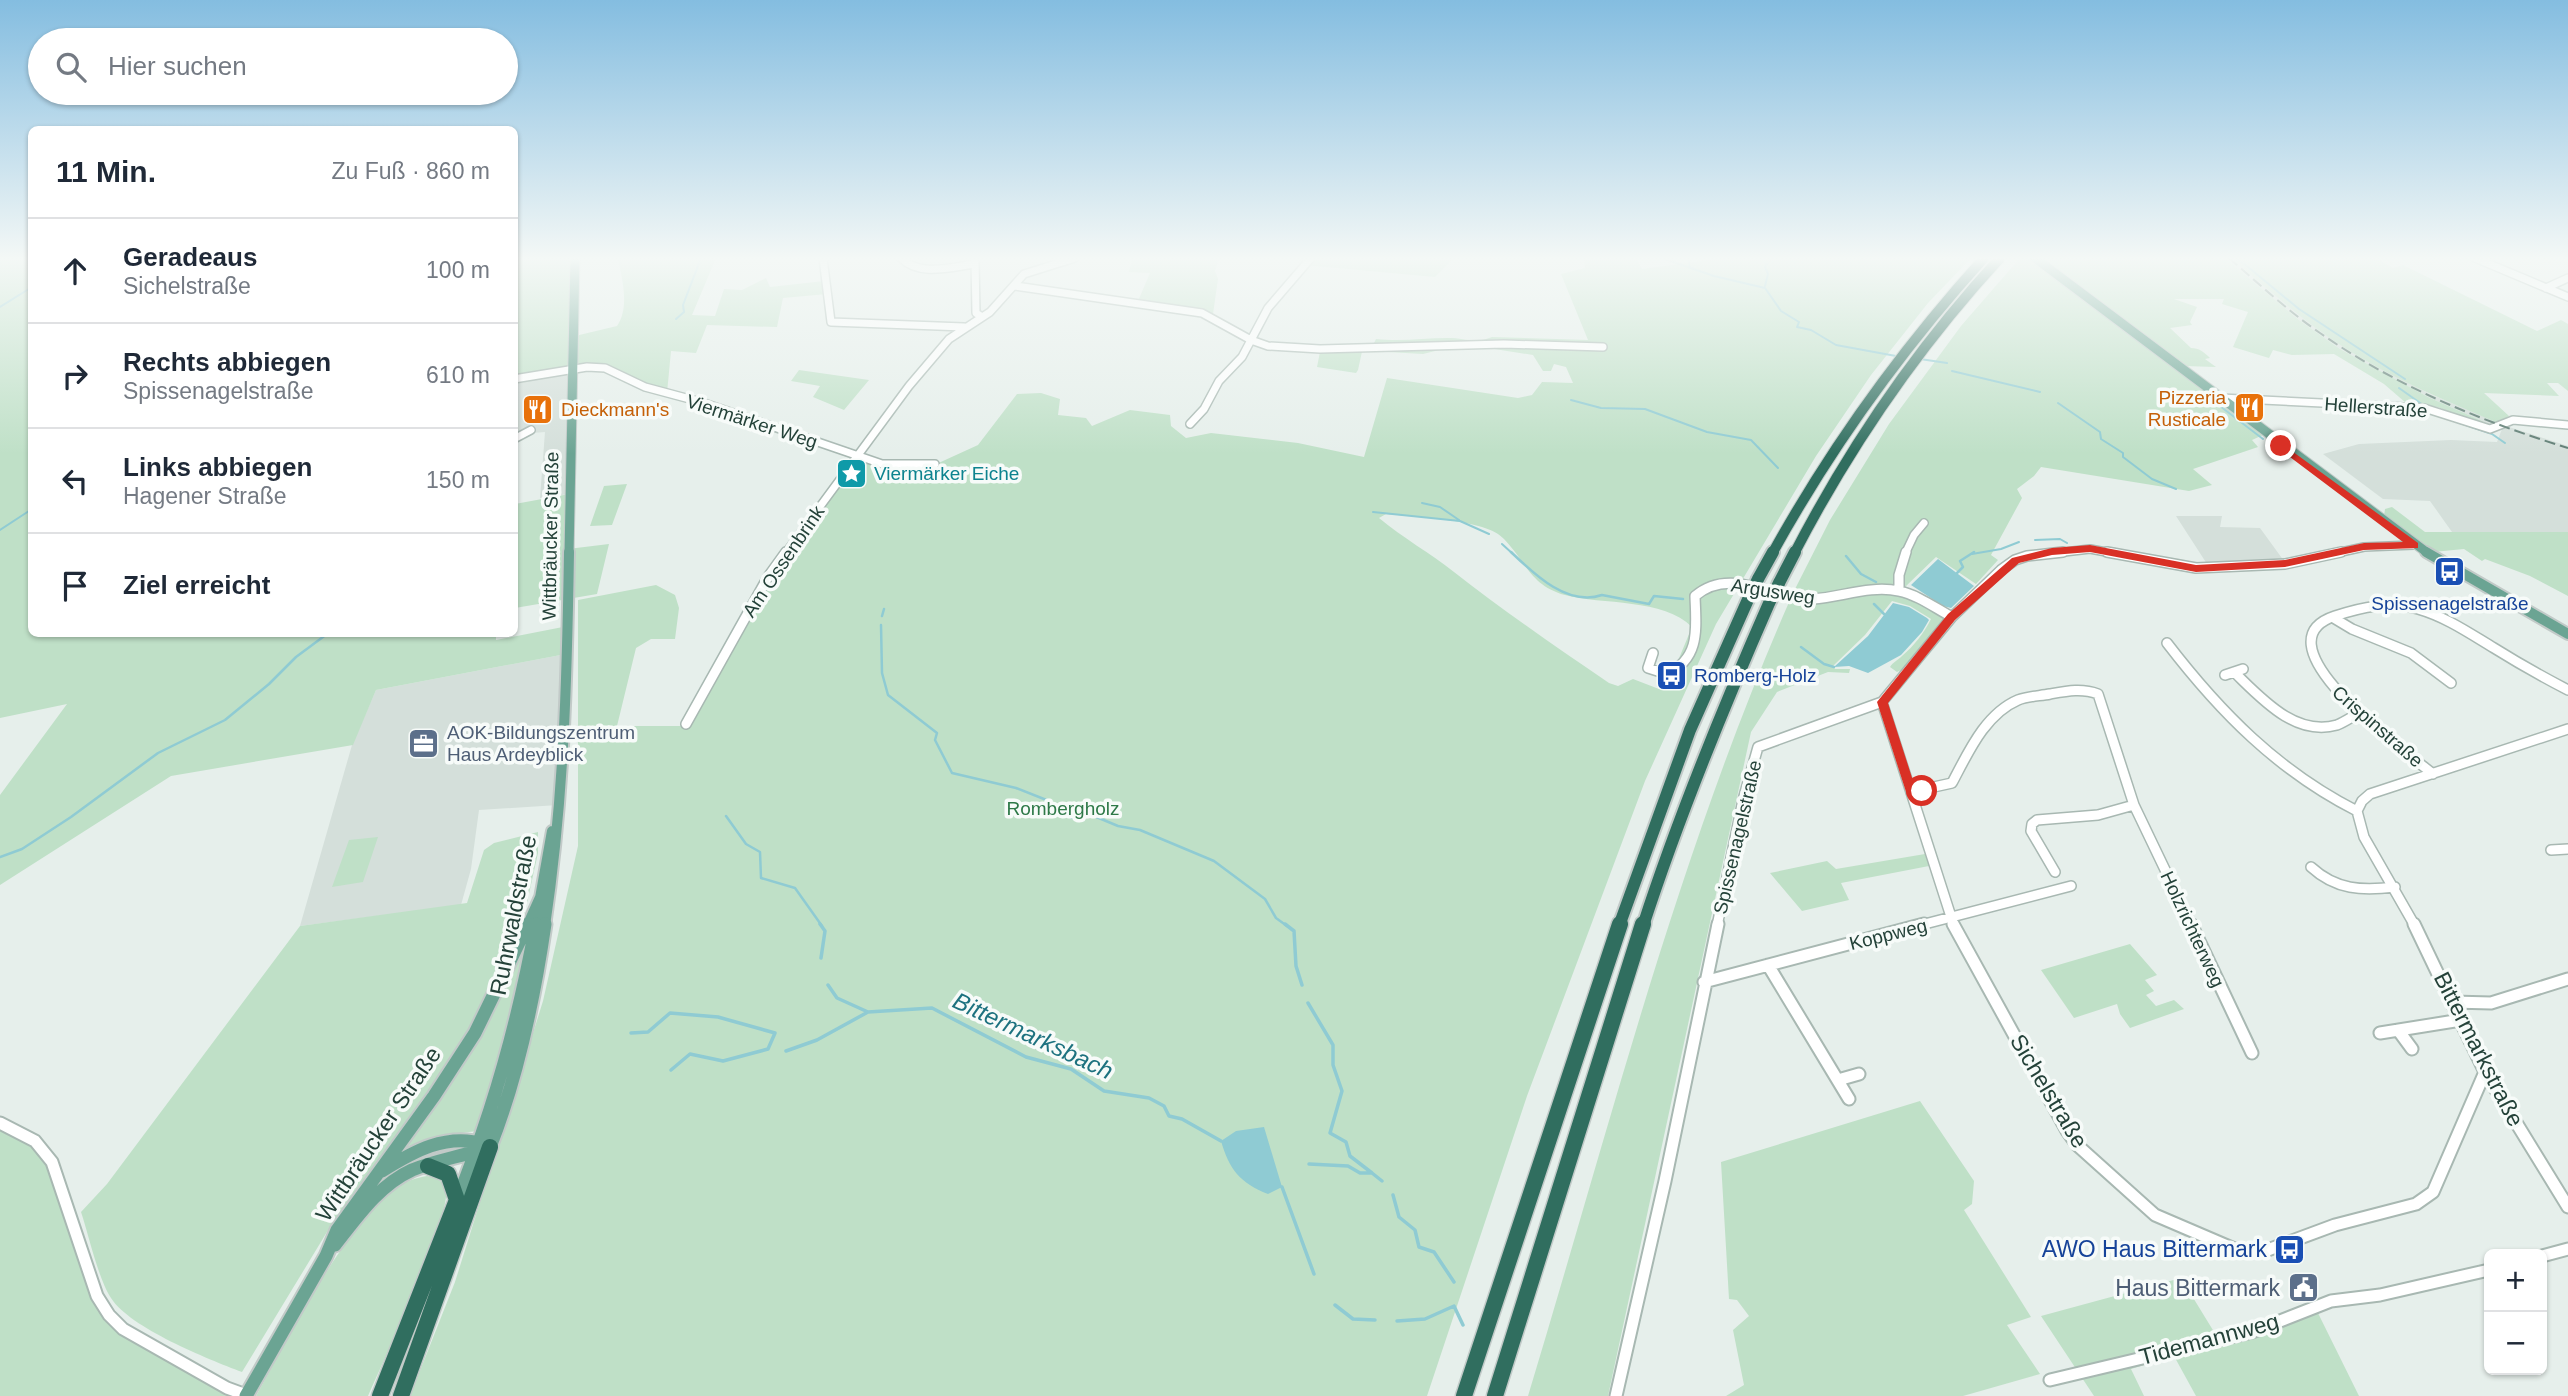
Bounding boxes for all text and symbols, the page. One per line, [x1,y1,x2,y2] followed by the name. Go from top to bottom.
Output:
[28,28,518,105] search box
[52,48,90,86] icon: search
[108,51,247,81] text: Hier suchen
[56,155,156,188] text: 11 Min.
[332,158,490,184] text: Zu Fuß · 860 m
[123,242,257,272] text: Geradeaus
[56,252,94,290] icon: ahead
[426,257,490,283] text: 100 m
[123,273,251,299] text: Sichelstraße
[123,347,331,377] text: Rechts abbiegen
[56,357,94,395] icon: right
[426,362,490,388] text: 610 m
[123,378,314,404] text: Spissenagelstraße
[2148,387,2226,430] place label: Pizzeria Rusticale
[684,390,820,453] street label: Viermärker Weg
[2232,391,2266,425] restaurant icon: Pizzeria Rusticale
[521,392,555,426] restaurant icon: Dieckmann's
[2324,393,2428,422] street label: Hellerstraße
[561,399,669,420] place label: Dieckmann's
[2265,430,2296,461] route end
[539,451,562,621] street label: Wittbräucker Straße
[123,452,312,482] text: Links abbiegen
[834,456,868,490] place icon: Viermärker Eiche
[56,462,94,500] icon: left
[874,463,1019,484] place label: Viermärker Eiche
[426,467,490,493] text: 150 m
[123,483,287,509] text: Hagener Straße
[738,501,829,621] street label: Am Ossenbrink
[2433,555,2467,589] bus stop icon: Spissenagelstraße
[56,567,94,605] icon: arrive
[123,570,270,600] text: Ziel erreicht
[1730,575,1816,608] street label: Argusweg
[2371,593,2529,614] place label: Spissenagelstraße
[1654,658,1688,692] bus stop icon: Romberg-Holz
[1694,665,1816,686] place label: Romberg-Holz
[2328,681,2427,771] street label: Crispinstraße
[447,722,635,765] place label: AOK-Bildungszentrum Haus Ardeyblick
[407,726,441,760] office icon: AOK-Bildungszentrum Haus Ardeyblick
[1710,758,1765,916] street label: Spissenagelstraße
[1906,775,1937,806] route start
[1007,798,1120,819] park label: Rombergholz
[485,833,541,997] street label: Ruhrwaldstraße
[2156,868,2229,991] street label: Holzrichterweg
[1847,915,1929,954] street label: Koppweg
[2429,967,2529,1131] street label: Bittermarkstraße
[949,987,1117,1084] water label: Bittermarksbach
[2005,1030,2093,1152] street label: Sichelstraße
[310,1042,446,1226] street label: Wittbräucker Straße
[2273,1232,2307,1266] bus stop icon: AWO Haus Bittermark
[2042,1236,2267,1262] place label: AWO Haus Bittermark
[2484,1249,2547,1375] map controls
[2484,1249,2547,1312] button: +
[2286,1271,2320,1305] public building icon: Haus Bittermark
[2115,1275,2280,1301] place label: Haus Bittermark
[2136,1308,2282,1370] street label: Tidemannweg
[2484,1312,2547,1375] button: −

